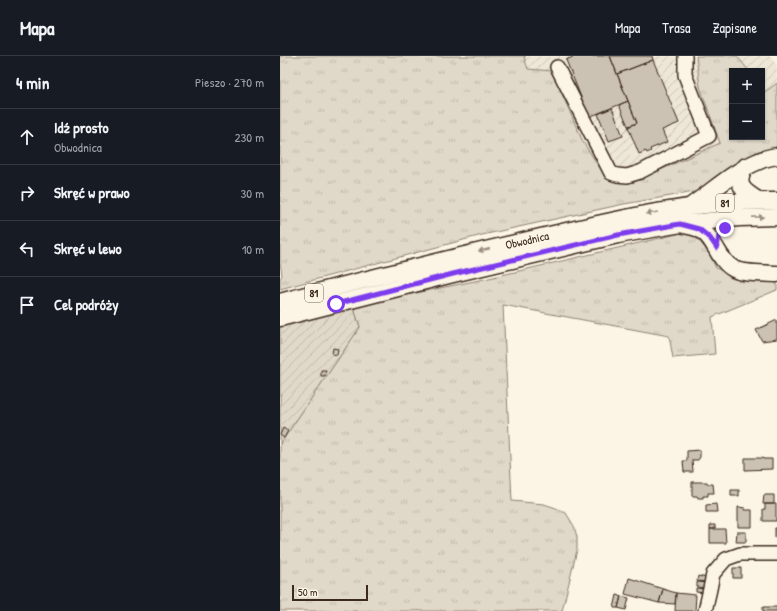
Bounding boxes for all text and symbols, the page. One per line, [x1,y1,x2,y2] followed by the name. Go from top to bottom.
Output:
[20,15,54,41] text: Mapa
[615,18,640,37] text: Mapa
[662,18,691,37] text: Trasa
[713,18,757,37] text: Zapisane
[729,68,765,140] map controls
[729,68,765,104] button: +
[16,71,49,94] text: 4 min
[195,73,264,91] text: Pieszo · 270 m
[729,104,765,140] button: −
[54,117,108,138] text: Idź prosto
[16,126,38,148] icon: ahead
[234,128,264,146] text: 230 m
[54,138,102,156] text: Obwodnica
[16,182,38,204] icon: right
[54,182,130,203] text: Skręć w prawo
[241,184,264,202] text: 30 m
[716,194,734,212] road number: 81
[646,210,658,216] one-way arrow
[752,214,765,220] one-way arrow
[716,219,734,237] route end
[504,227,551,253] street label: Obwodnica
[16,238,38,260] icon: left
[54,238,121,259] text: Skręć w lewo
[242,240,264,258] text: 10 m
[478,248,491,254] one-way arrow
[305,284,323,302] road number: 81
[16,294,38,316] icon: arrive
[54,294,119,315] text: Cel podróży
[327,295,345,313] route start
[292,583,368,602] scale bar
[298,585,318,599] text: 50 m

